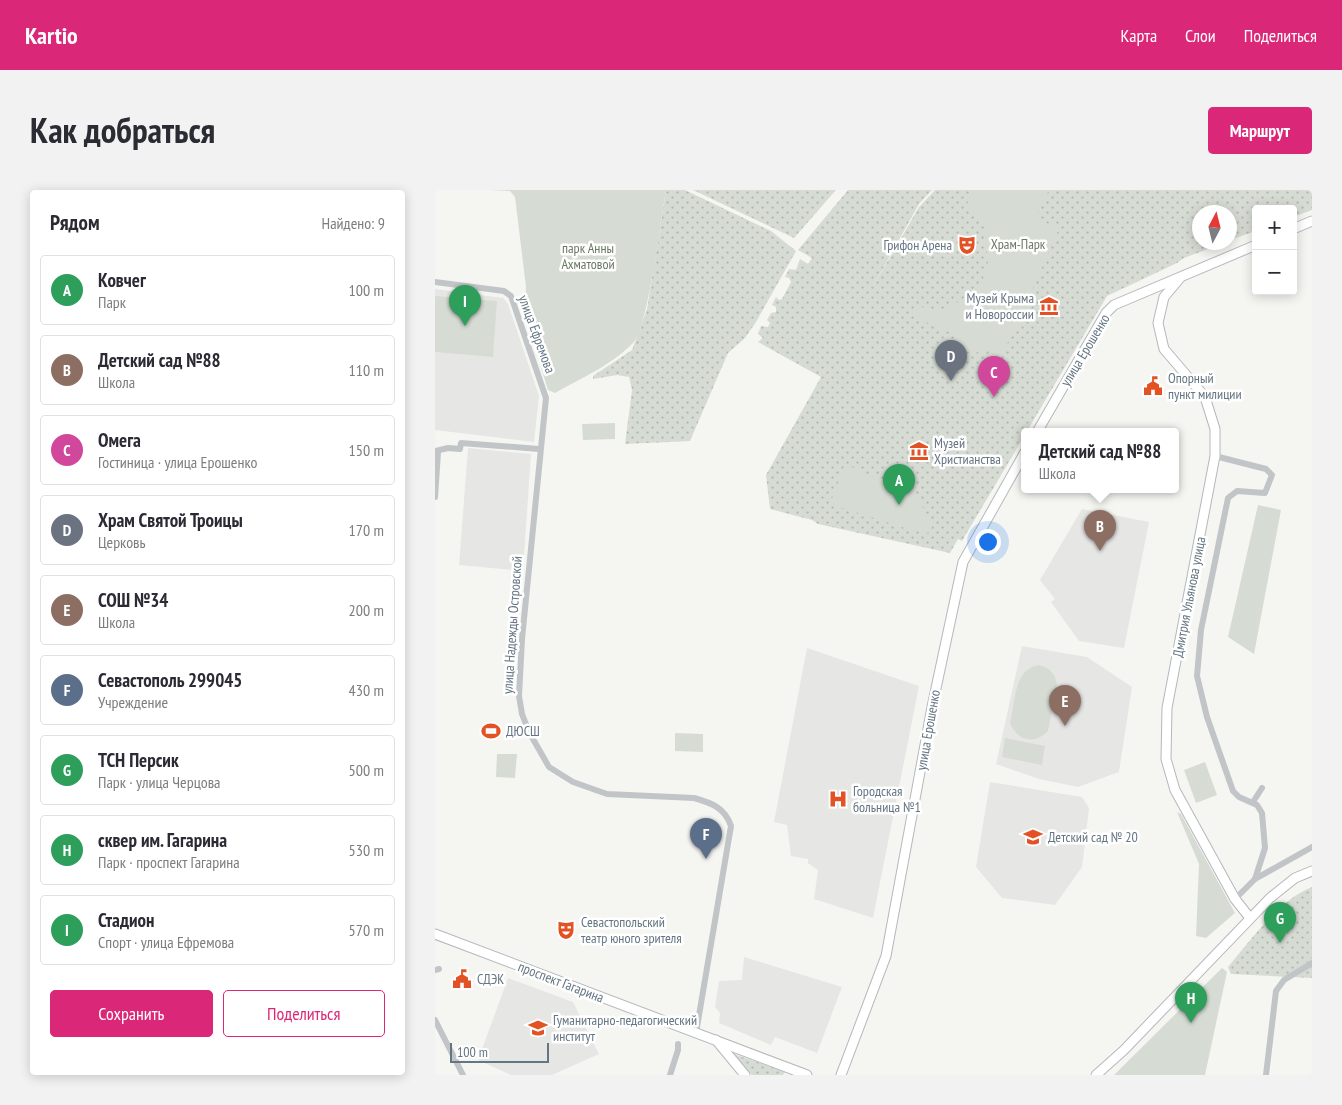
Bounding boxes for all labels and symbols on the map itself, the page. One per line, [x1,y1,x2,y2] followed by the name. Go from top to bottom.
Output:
[1192,205,1237,250] north arrow
[956,234,978,256] theatre icon: Грифон Арена
[991,235,1046,253] park label: Храм-Парк
[883,236,952,254] place label: Грифон Арена
[561,239,615,273] park label: парк Анны Ахматовой
[449,285,481,326] pin: I
[965,289,1034,323] place label: Музей Крыма и Новороссии
[515,292,559,376] street label: улица Ефремова
[1038,295,1060,317] museum icon: Музей Крыма и Новороссии
[1056,310,1114,390] street label: улица Ерошенко
[935,340,967,381] pin: D
[978,356,1010,397] pin: C
[1168,369,1242,403] place label: Опорный пункт милиции
[1142,375,1164,397] public building icon: Опорный пункт милиции
[934,434,1001,468] place label: Музей Христианства
[908,440,930,462] museum icon: Музей Христианства
[883,464,915,505] pin: A
[1084,510,1116,551] pin: B
[975,529,1001,555] your location
[1168,535,1210,659] street label: Дмитрия Ульянова улица
[498,555,526,695] street label: улица Надежды Островской
[1049,685,1081,726] pin: E
[912,688,944,772] street label: улица Ерошенко
[480,720,502,742] sports icon: ДЮСШ
[506,722,540,740] place label: ДЮСШ
[853,782,921,816] place label: Городская больница №1
[827,788,849,810] hospital icon: Городская больница №1
[690,818,722,859] pin: F
[1022,826,1044,848] school or university icon: Детский сад № 20
[1048,828,1138,846] place label: Детский сад № 20
[1264,902,1296,943] pin: G
[581,913,682,947] place label: Севастопольский театр юного зрителя
[555,919,577,941] theatre icon: Севастопольский театр юного зрителя
[516,957,606,1007] street label: проспект Гагарина
[451,968,473,990] public building icon: СДЭК
[477,970,504,988] place label: СДЭК
[1175,982,1207,1023] pin: H
[553,1011,697,1045] place label: Гуманитарно-педагогический институт
[527,1017,549,1039] school or university icon: Гуманитарно-педагогический институт
[450,1040,549,1063] scale bar

